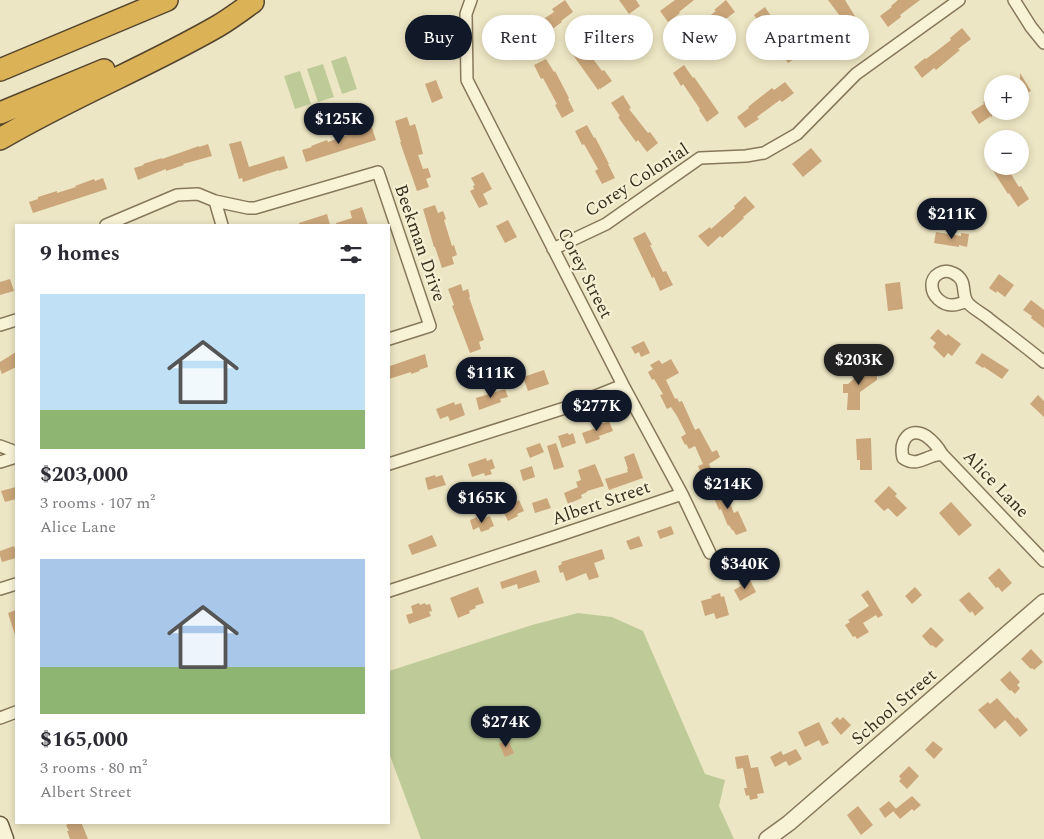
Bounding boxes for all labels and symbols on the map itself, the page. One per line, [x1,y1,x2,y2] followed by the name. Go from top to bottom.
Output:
[304,102,374,145] pin: $125K
[579,136,695,224] street label: Corey Colonial
[387,181,453,305] street label: Beekman Drive
[917,198,987,240] pin: $211K
[550,223,620,323] street label: Corey Street
[824,344,894,386] pin: $203K
[456,356,526,399] pin: $111K
[562,390,632,432] pin: $277K
[957,444,1035,524] street label: Alice Lane
[693,468,763,510] pin: $214K
[548,474,654,532] street label: Albert Street
[447,482,517,524] pin: $165K
[710,548,780,590] pin: $340K
[845,662,943,752] street label: School Street
[471,706,541,748] pin: $274K

